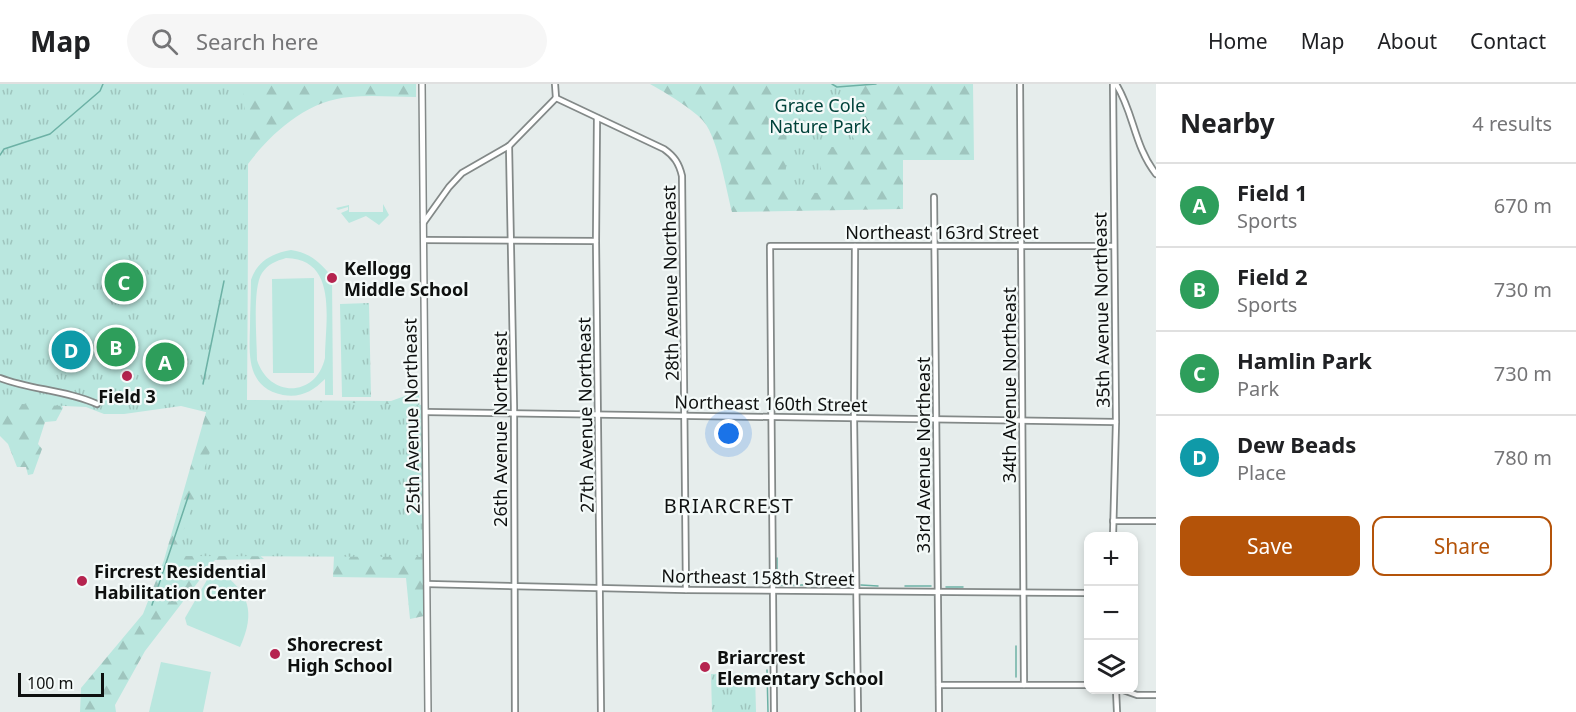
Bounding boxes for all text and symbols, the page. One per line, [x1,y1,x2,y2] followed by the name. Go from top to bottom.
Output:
[127,14,547,68] search box
[30,22,91,60] text: Map
[148,25,181,58] icon: search
[196,26,318,56] text: Search here
[1208,27,1268,55] text: Home
[1301,27,1344,55] text: Map
[1377,27,1437,55] text: About
[1470,27,1546,55] text: Contact
[769,93,871,138] park label: Grace Cole Nature Park
[1180,105,1275,141] text: Nearby
[1472,110,1552,137] text: 4 results
[1237,177,1308,207] text: Field 1
[656,184,684,381] street label: 28th Avenue Northeast
[1193,192,1206,219] text: A
[1494,192,1552,219] text: 670 m
[1237,207,1297,234] text: Sports
[1087,211,1115,408] street label: 35th Avenue Northeast
[845,220,1039,244] street label: Northeast 163rd Street
[344,256,469,301] place label: Kellogg Middle School
[104,260,144,304] pin: C
[1237,261,1308,291] text: Field 2
[325,271,339,285] marker: Kellogg Middle School
[1193,276,1206,303] text: B
[1494,276,1552,303] text: 730 m
[997,287,1021,483] street label: 34th Avenue Northeast
[1237,291,1297,318] text: Sports
[571,316,599,513] street label: 27th Avenue Northeast
[397,317,425,514] street label: 25th Avenue Northeast
[96,324,136,370] pin: B
[52,328,90,372] pin: D
[488,331,512,527] street label: 26th Avenue Northeast
[146,340,184,384] pin: A
[1237,345,1372,375] text: Hamlin Park
[911,356,935,553] street label: 33rd Avenue Northeast
[1193,360,1206,387] text: C
[1494,360,1552,387] text: 730 m
[120,369,134,383] marker: Field 3
[1237,375,1279,402] text: Park
[98,384,156,408] place label: Field 3
[674,389,868,417] street label: Northeast 160th Street
[714,419,743,448] your location
[1237,429,1356,459] text: Dew Beads
[1192,444,1207,471] text: D
[1494,444,1552,471] text: 780 m
[1237,459,1286,486] text: Place
[664,492,794,519] district label: BRIARCREST
[1180,516,1360,576] button: Save
[1372,516,1552,576] button: Share
[1084,532,1138,694] map controls
[1084,532,1138,586] button: +
[94,559,266,604] place label: Fircrest Residential Habilitation Center
[661,563,855,591] street label: Northeast 158th Street
[75,574,89,588] marker: Fircrest Residential Habilitation Center
[1084,586,1138,640] button: −
[287,632,393,677] place label: Shorecrest High School
[1084,640,1138,694] button: layers
[717,645,884,690] place label: Briarcrest Elementary School
[268,647,282,661] marker: Shorecrest High School
[698,660,712,674] marker: Briarcrest Elementary School
[18,670,104,698] scale bar
[27,672,74,694] text: 100 m

